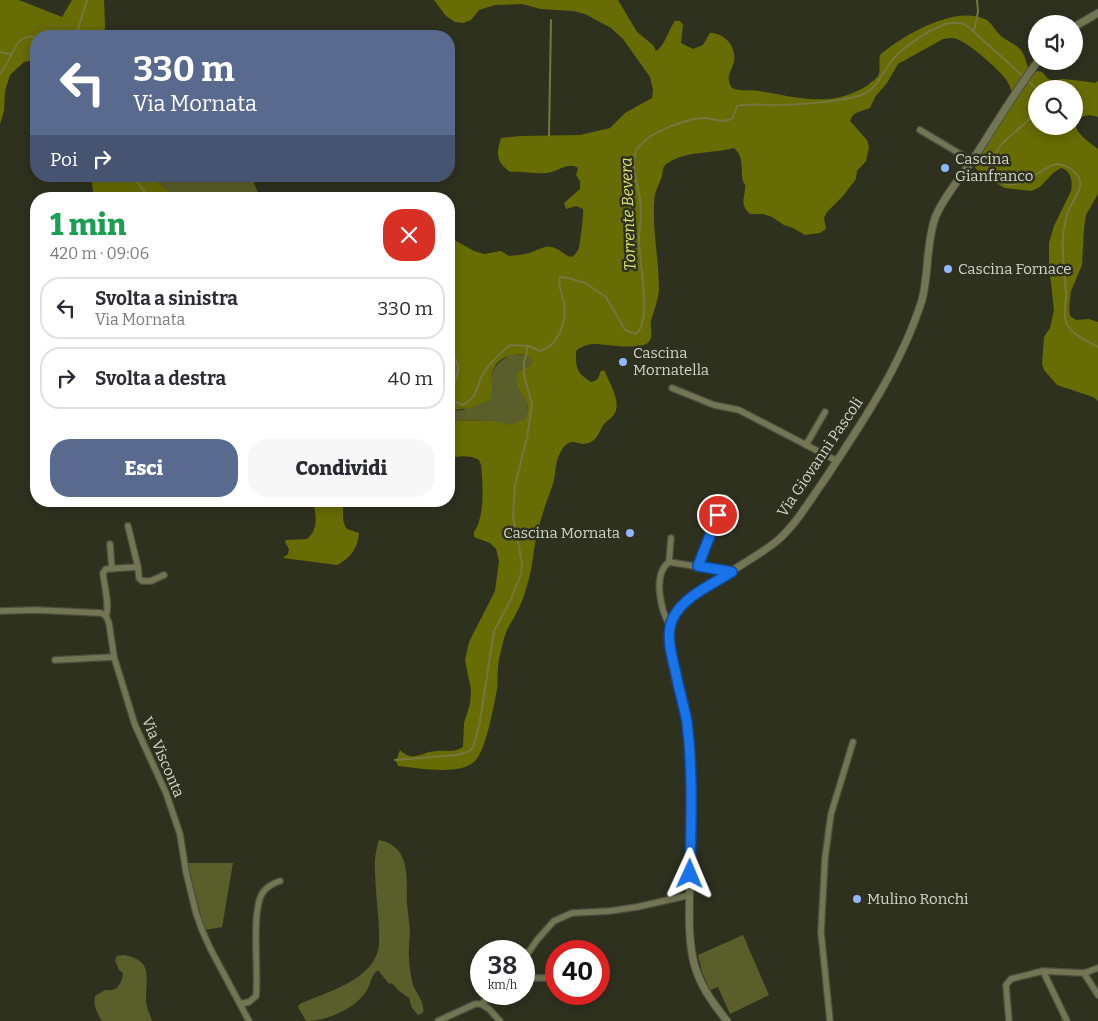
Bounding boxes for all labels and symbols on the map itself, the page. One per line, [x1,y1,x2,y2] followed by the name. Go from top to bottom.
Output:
[955,150,1033,185] place label: Cascina Gianfranco
[617,157,639,271] water label: Torrente Bevera
[939,162,951,174] marker: Cascina Gianfranco
[958,260,1072,278] place label: Cascina Fornace
[942,263,954,275] marker: Cascina Fornace
[633,344,709,379] place label: Cascina Mornatella
[617,356,629,368] marker: Cascina Mornatella
[773,393,867,520] street label: Via Giovanni Pascoli
[697,494,739,536] pin
[503,524,620,542] place label: Cascina Mornata
[624,527,636,539] marker: Cascina Mornata
[138,714,188,800] street label: Via Visconta
[663,847,715,899] position arrow
[867,890,969,908] place label: Mulino Ronchi
[851,893,863,905] marker: Mulino Ronchi
[545,940,610,1005] speed limit sign: 40

